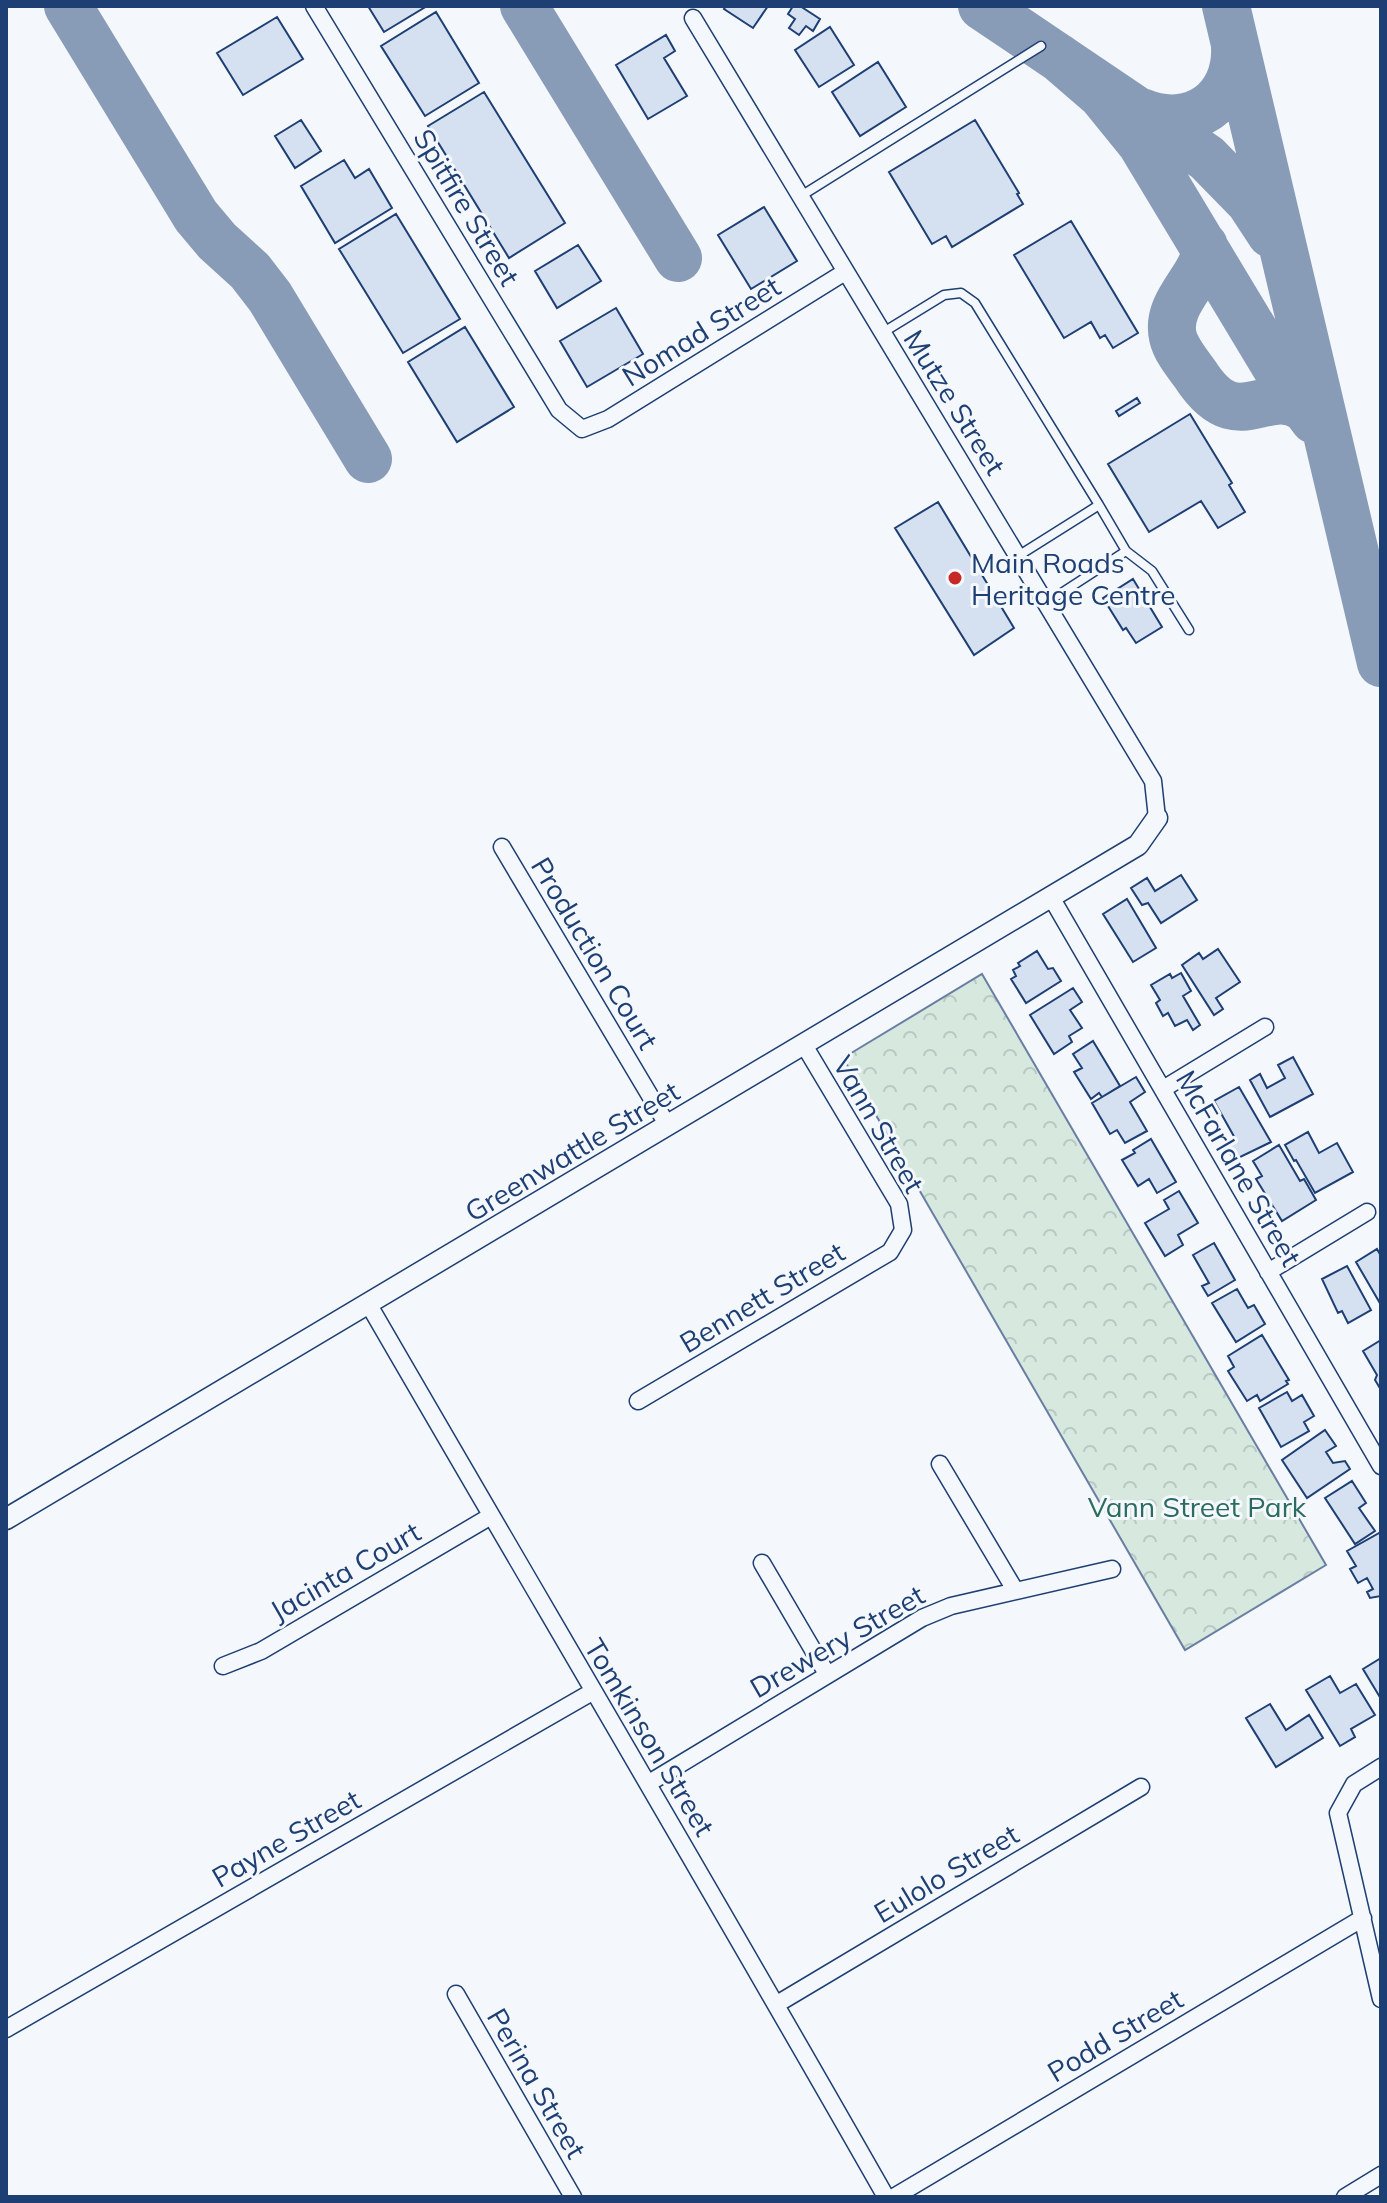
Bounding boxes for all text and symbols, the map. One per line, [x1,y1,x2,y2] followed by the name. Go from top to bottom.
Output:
[406,122,528,292] street label: Spitfire Street
[615,268,787,393] street label: Nomad Street
[897,323,1013,481] street label: Mutze Street
[971,545,1175,612] place label: Main Roads Heritage Centre
[946,569,964,587] marker: Main Roads Heritage Centre
[524,851,666,1056] street label: Production Court
[826,1049,932,1199] street label: Vann Street
[1169,1064,1309,1272] street label: McFarlane Street
[458,1073,686,1229] street label: Greenwattle Street
[673,1234,851,1360] street label: Bennett Street
[1088,1489,1307,1524] park label: Vann Street Park
[264,1514,427,1628] street label: Jacinta Court
[743,1577,931,1705] street label: Drewery Street
[577,1632,723,1842] street label: Tomkinson Street
[206,1781,367,1895] street label: Payne Street
[867,1816,1025,1930] street label: Eulolo Street
[1041,1981,1189,2089] street label: Podd Street
[480,2002,594,2164] street label: Perina Street

